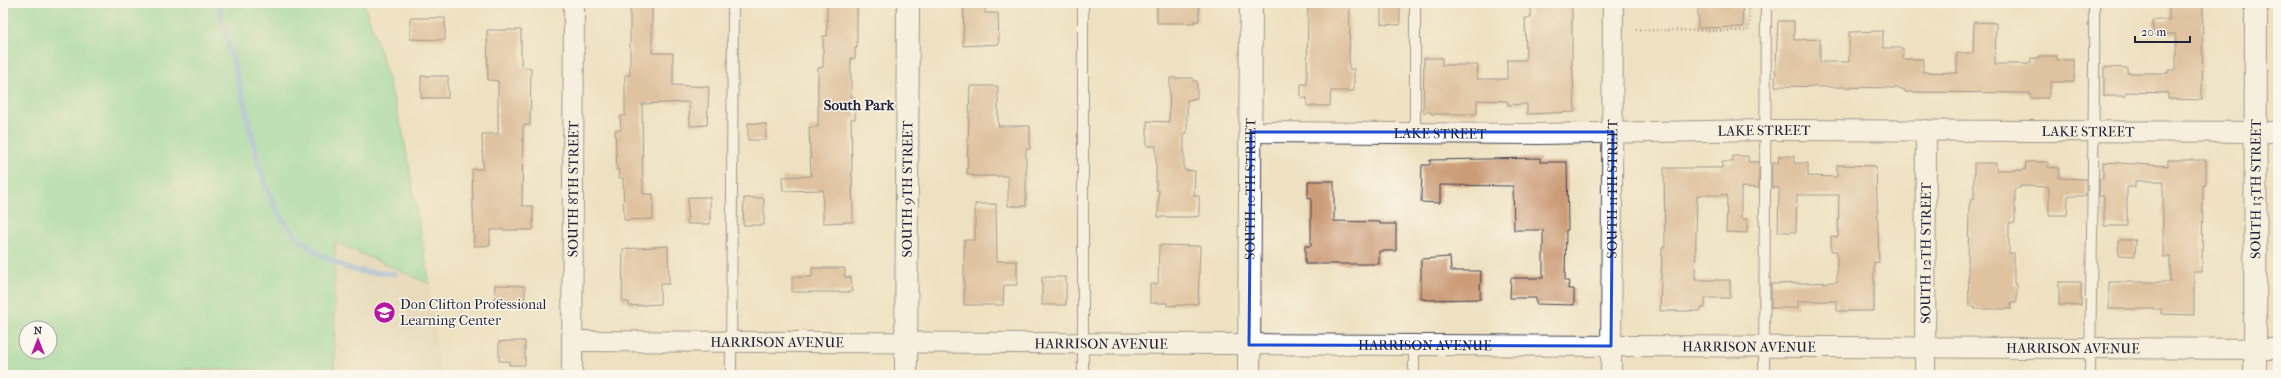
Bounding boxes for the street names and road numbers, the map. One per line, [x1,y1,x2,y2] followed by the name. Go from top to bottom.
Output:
[1242,117,1259,260] street label: SOUTH 10TH STREET
[2247,118,2265,259] street label: SOUTH 13TH STREET
[1604,119,1621,259] street label: SOUTH 11TH STREET
[565,120,582,257] street label: SOUTH 8TH STREET
[899,120,916,257] street label: SOUTH 9TH STREET
[1717,122,1811,140] street label: LAKE STREET
[2041,123,2135,140] street label: LAKE STREET
[1393,125,1487,143] street label: LAKE STREET
[1917,182,1935,324] street label: SOUTH 12TH STREET
[710,334,844,351] street label: HARRISON AVENUE
[1034,335,1168,353] street label: HARRISON AVENUE
[1358,337,1492,354] street label: HARRISON AVENUE
[1682,338,1816,356] street label: HARRISON AVENUE
[2006,340,2140,357] street label: HARRISON AVENUE

